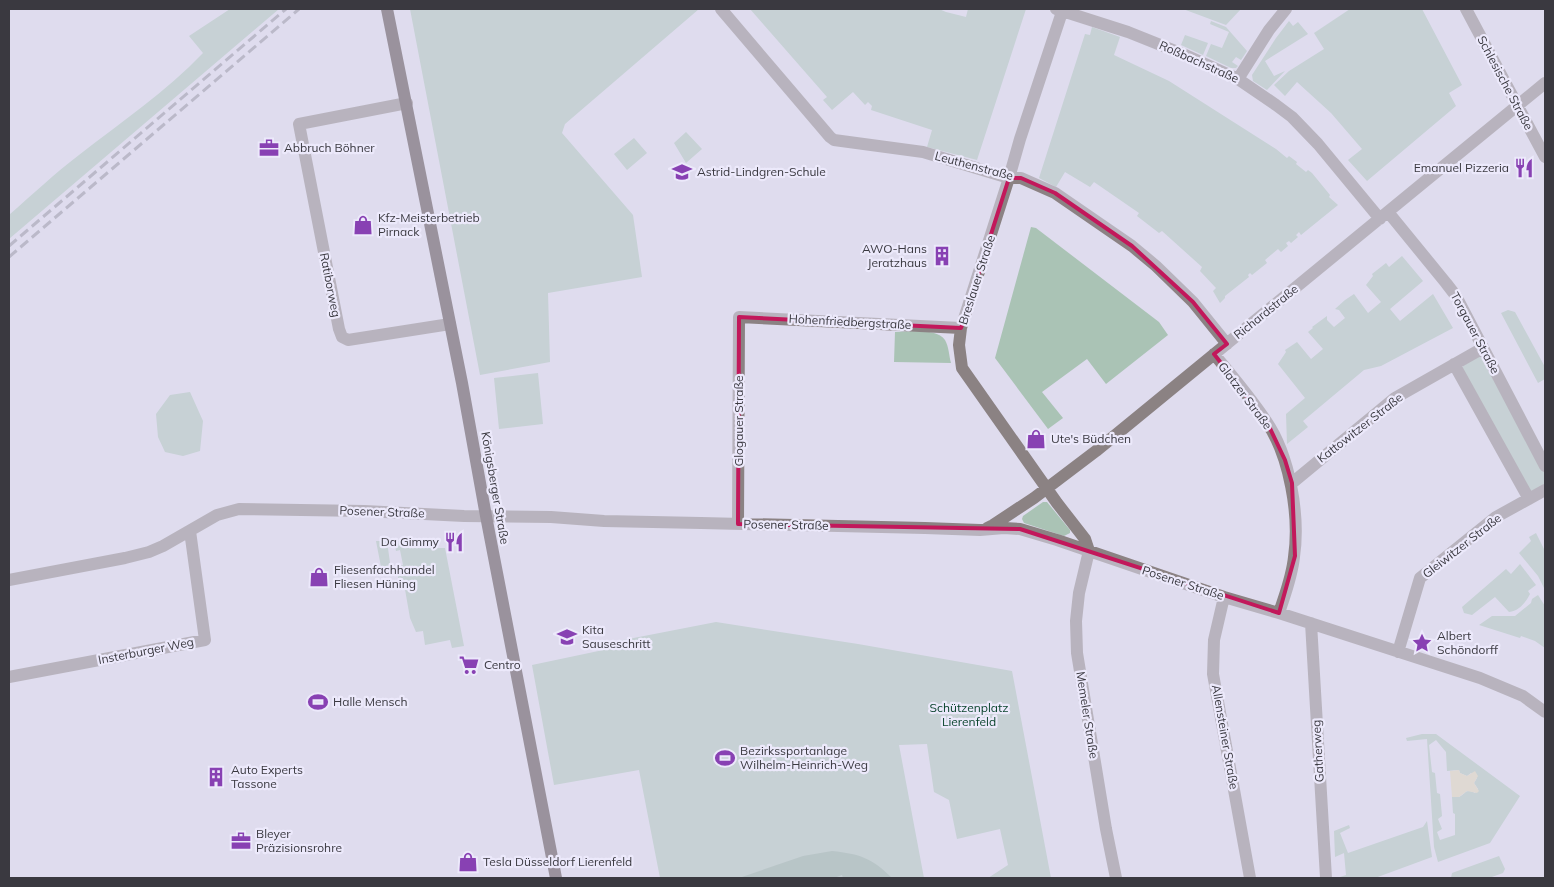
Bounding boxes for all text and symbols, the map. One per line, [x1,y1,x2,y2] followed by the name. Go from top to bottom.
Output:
[1474,33,1537,132] street label: Schlesische Straße
[1157,37,1241,86] street label: Roßbachstraße
[258,137,280,159] office icon: Abbruch Böhner
[284,140,375,155] place label: Abbruch Böhner
[933,148,1015,183] street label: Leuthenstraße
[1513,157,1535,179] restaurant icon: Emanuel Pizzeria
[1414,160,1509,175] place label: Emanuel Pizzeria
[671,161,693,183] school or university icon: Astrid-Lindgren-Schule
[697,164,826,179] place label: Astrid-Lindgren-Schule
[378,210,480,239] place label: Kfz-Meisterbetrieb Pirnack
[352,214,374,236] shop icon: Kfz-Meisterbetrieb Pirnack
[955,233,998,326] street label: Breslauer Straße
[862,241,927,270] place label: AWO-Hans Jeratzhaus
[931,245,953,267] building icon: AWO-Hans Jeratzhaus
[317,251,344,318] street label: Ratiborweg
[1230,281,1301,342] street label: Richardstraße
[1448,289,1503,376] street label: Torgauer Straße
[788,311,912,332] street label: Hohenfriedbergstraße
[1215,359,1276,432] street label: Glatzer Straße
[731,375,746,467] street label: Glogauer Straße
[1314,389,1406,466] street label: Kattowitzer Straße
[1025,428,1047,450] shop icon: Ute's Büdchen
[478,430,513,545] street label: Königsberger Straße
[1051,431,1131,446] place label: Ute's Büdchen
[339,503,425,520] street label: Posener Straße
[1419,510,1504,581] street label: Gleiwitzer Straße
[743,516,829,533] street label: Posener Straße
[443,531,465,553] restaurant icon: Da Gimmy
[381,534,440,549] place label: Da Gimmy
[334,562,435,591] place label: Fliesenfachhandel Fliesen Hüning
[1140,562,1226,603] street label: Posener Straße
[308,566,330,588] shop icon: Fliesenfachhandel Fliesen Hüning
[582,622,650,651] place label: Kita Sauseschritt
[556,626,578,648] school or university icon: Kita Sauseschritt
[1437,628,1499,657] place label: Albert Schöndorff
[1411,632,1433,654] place icon: Albert Schöndorff
[97,634,195,667] street label: Insterburger Weg
[458,654,480,676] supermarket icon: Centro
[484,657,521,672] place label: Centro
[1073,670,1102,760] street label: Memeler Straße
[1209,683,1242,790] street label: Allensteiner Straße
[307,691,329,713] sports icon: Halle Mensch
[333,694,408,709] place label: Halle Mensch
[930,700,1008,729] park label: Schützenplatz Lierenfeld
[1308,719,1327,783] street label: Gatherweg
[740,743,868,772] place label: Bezirkssportanlage Wilhelm-Heinrich-Weg
[714,747,736,769] sports icon: Bezirkssportanlage Wilhelm-Heinrich-Weg
[231,762,303,791] place label: Auto Experts Tassone
[205,766,227,788] building icon: Auto Experts Tassone
[256,826,342,855] place label: Bleyer Präzisionsrohre
[230,830,252,852] office icon: Bleyer Präzisionsrohre
[457,851,479,873] shop icon: Tesla Düsseldorf Lierenfeld
[483,854,632,869] place label: Tesla Düsseldorf Lierenfeld

